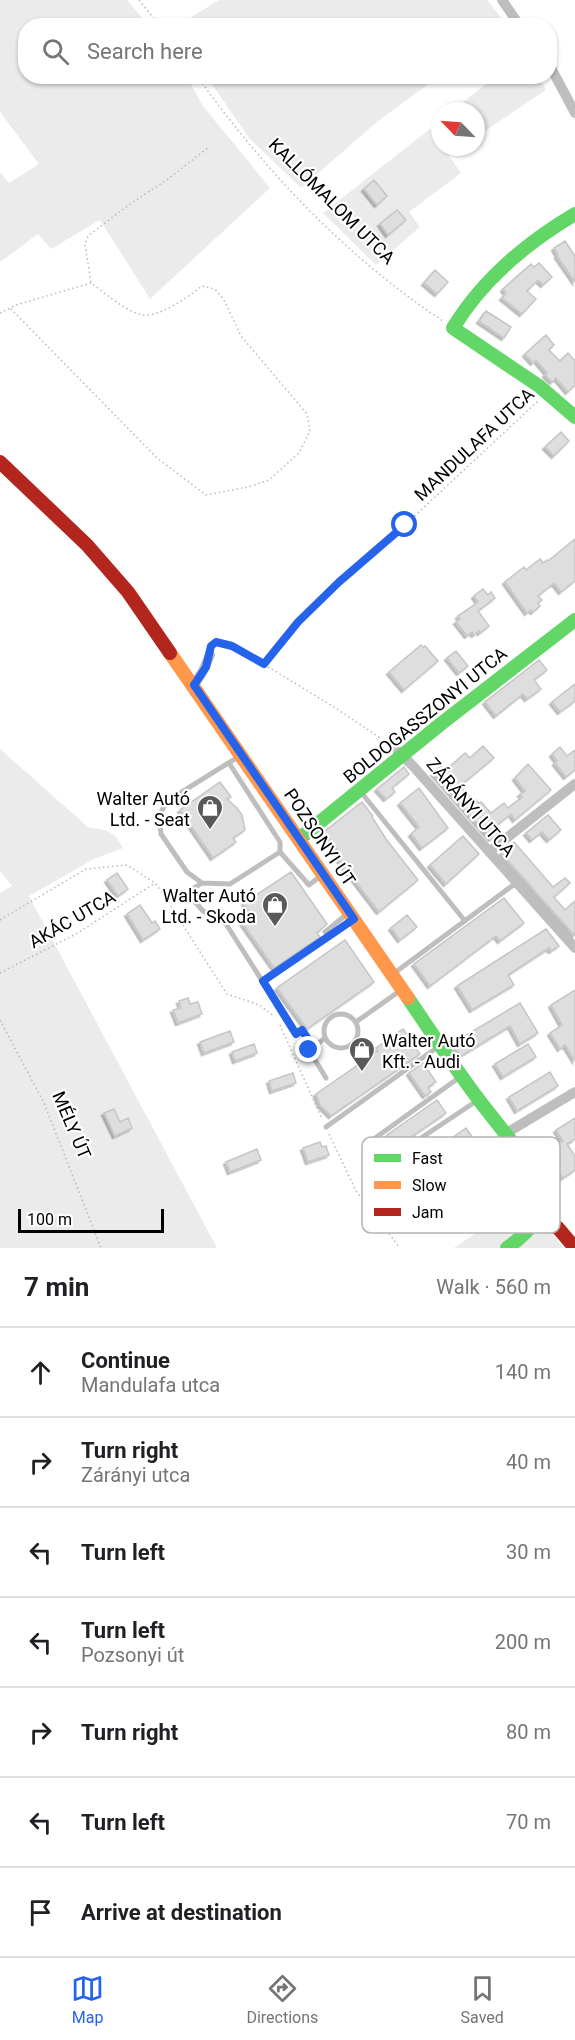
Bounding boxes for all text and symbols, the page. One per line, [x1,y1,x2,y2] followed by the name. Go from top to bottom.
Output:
[18,18,557,84] search box
[39,35,72,68] icon: search
[87,39,203,64] text: Search here
[431,102,485,156] north arrow
[265,134,399,268] street label: KALLÓMALOM UTCA
[410,383,538,505] street label: MANDULAFA UTCA
[391,511,417,537] route start
[339,642,511,787] street label: BOLDOGASSZONYI UTCA
[422,753,520,861] street label: ZÁRÁNYI UTCA
[280,784,360,890] street label: POZSONYI ÚT
[97,788,190,830] place label: Walter Autó Ltd. - Seat
[195,793,225,831] shop icon: Walter Autó Ltd. - Seat
[162,885,256,927] place label: Walter Autó Ltd. - Skoda
[25,886,119,952] street label: AKÁC UTCA
[260,890,290,928] shop icon: Walter Autó Ltd. - Skoda
[382,1030,475,1072] place label: Walter Autó Kft. - Audi
[347,1035,377,1073] shop icon: Walter Autó Kft. - Audi
[295,1036,321,1062] route end
[48,1088,96,1162] street label: MÉLY ÚT
[362,1137,560,1233] legend
[412,1149,443,1168] text: Fast
[412,1176,447,1195] text: Slow
[412,1203,444,1222] text: Jam
[18,1206,164,1234] scale bar
[27,1210,72,1229] text: 100 m
[24,1272,89,1302] text: 7 min
[436,1275,551,1299] text: Walk · 560 m
[81,1348,170,1373] text: Continue
[24,1356,57,1389] icon: ahead
[495,1360,551,1384] text: 140 m
[81,1373,220,1397] text: Mandulafa utca
[81,1438,178,1463] text: Turn right
[24,1446,57,1479] icon: right
[506,1450,551,1474] text: 40 m
[81,1463,190,1487] text: Zárányi utca
[24,1536,57,1569] icon: left
[81,1540,165,1565] text: Turn left
[506,1540,551,1564] text: 30 m
[81,1618,165,1643] text: Turn left
[24,1626,57,1659] icon: left
[495,1630,551,1654] text: 200 m
[81,1643,184,1667] text: Pozsonyi út
[24,1716,57,1749] icon: right
[81,1720,178,1745] text: Turn right
[506,1720,551,1744] text: 80 m
[24,1806,57,1839] icon: left
[81,1810,165,1835] text: Turn left
[506,1810,551,1834] text: 70 m
[24,1896,57,1929] icon: arrive
[81,1900,282,1925] text: Arrive at destination
[71,1972,104,2027] tab: Map
[246,1972,318,2027] tab: Directions
[461,1972,504,2027] tab: Saved

